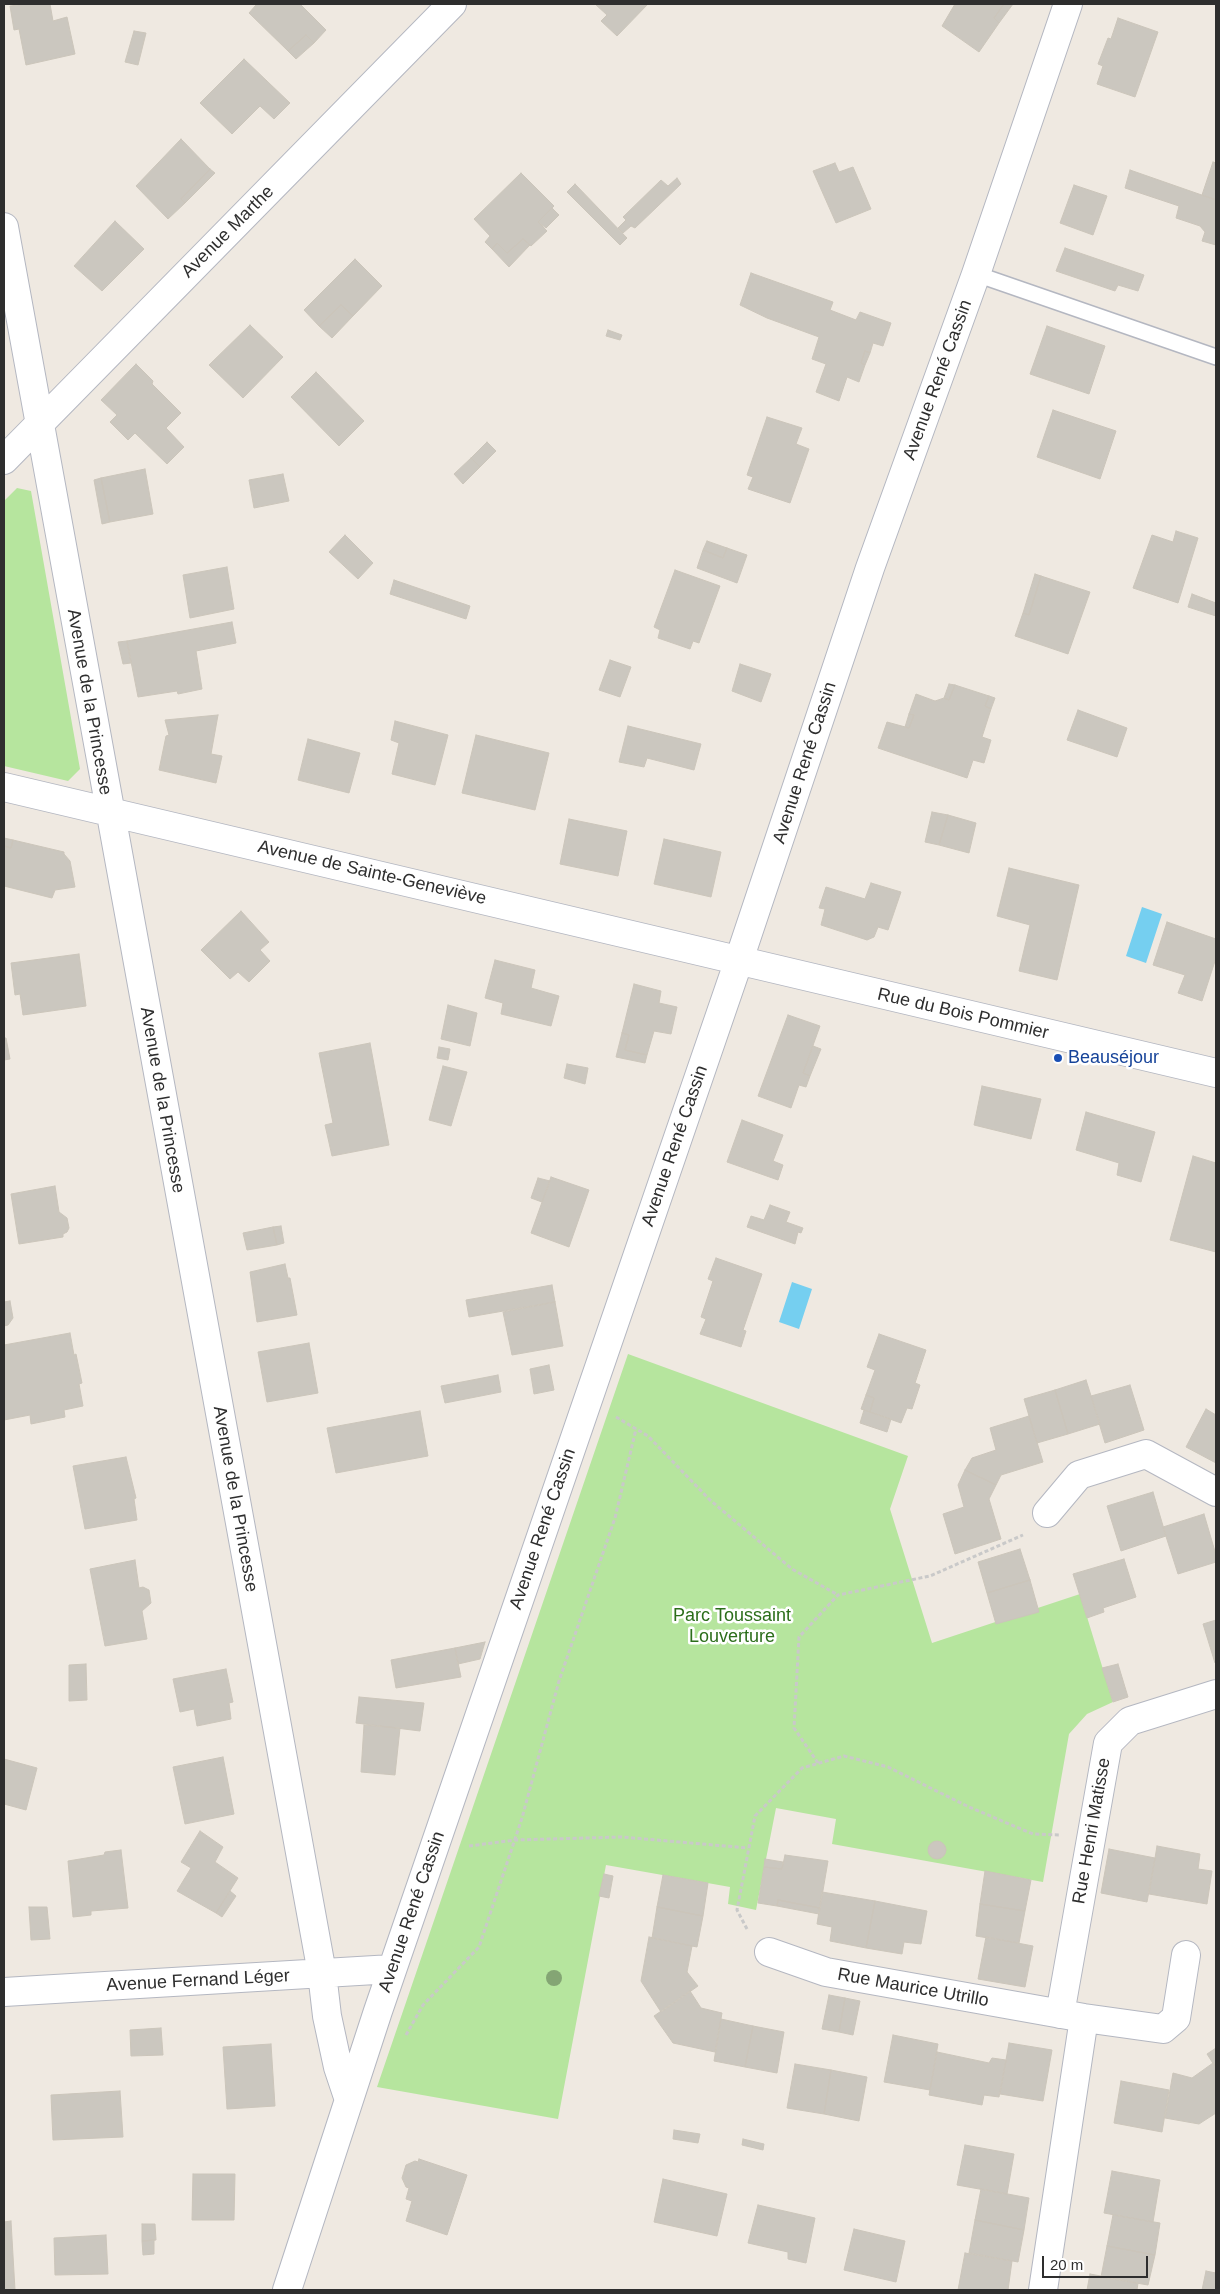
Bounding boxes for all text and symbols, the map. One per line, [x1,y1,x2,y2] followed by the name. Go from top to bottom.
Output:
[177,181,279,283] street label: Avenue Marthe
[899,297,977,463] street label: Avenue René Cassin
[62,607,116,797] street label: Avenue de la Princesse
[769,679,841,847] street label: Avenue René Cassin
[256,836,488,910] street label: Avenue de Sainte-Geneviève
[875,984,1051,1044] street label: Rue du Bois Pommier
[135,1005,189,1195] street label: Avenue de la Princesse
[1068,1047,1159,1069] place label: Beauséjour
[1052,1052,1064,1064] marker: Beauséjour
[637,1063,713,1229] street label: Avenue René Cassin
[208,1404,262,1594] street label: Avenue de la Princesse
[505,1446,581,1612] street label: Avenue René Cassin
[673,1605,791,1648] park label: Parc Toussaint Louverture
[1069,1756,1115,1906] street label: Rue Henri Matisse
[374,1829,450,1995] street label: Avenue René Cassin
[836,1964,990,2012] street label: Rue Maurice Utrillo
[106,1965,290,1997] street label: Avenue Fernand Léger
[1045,2246,1151,2278] scale bar
[1050,2256,1083,2273] text: 20 m

